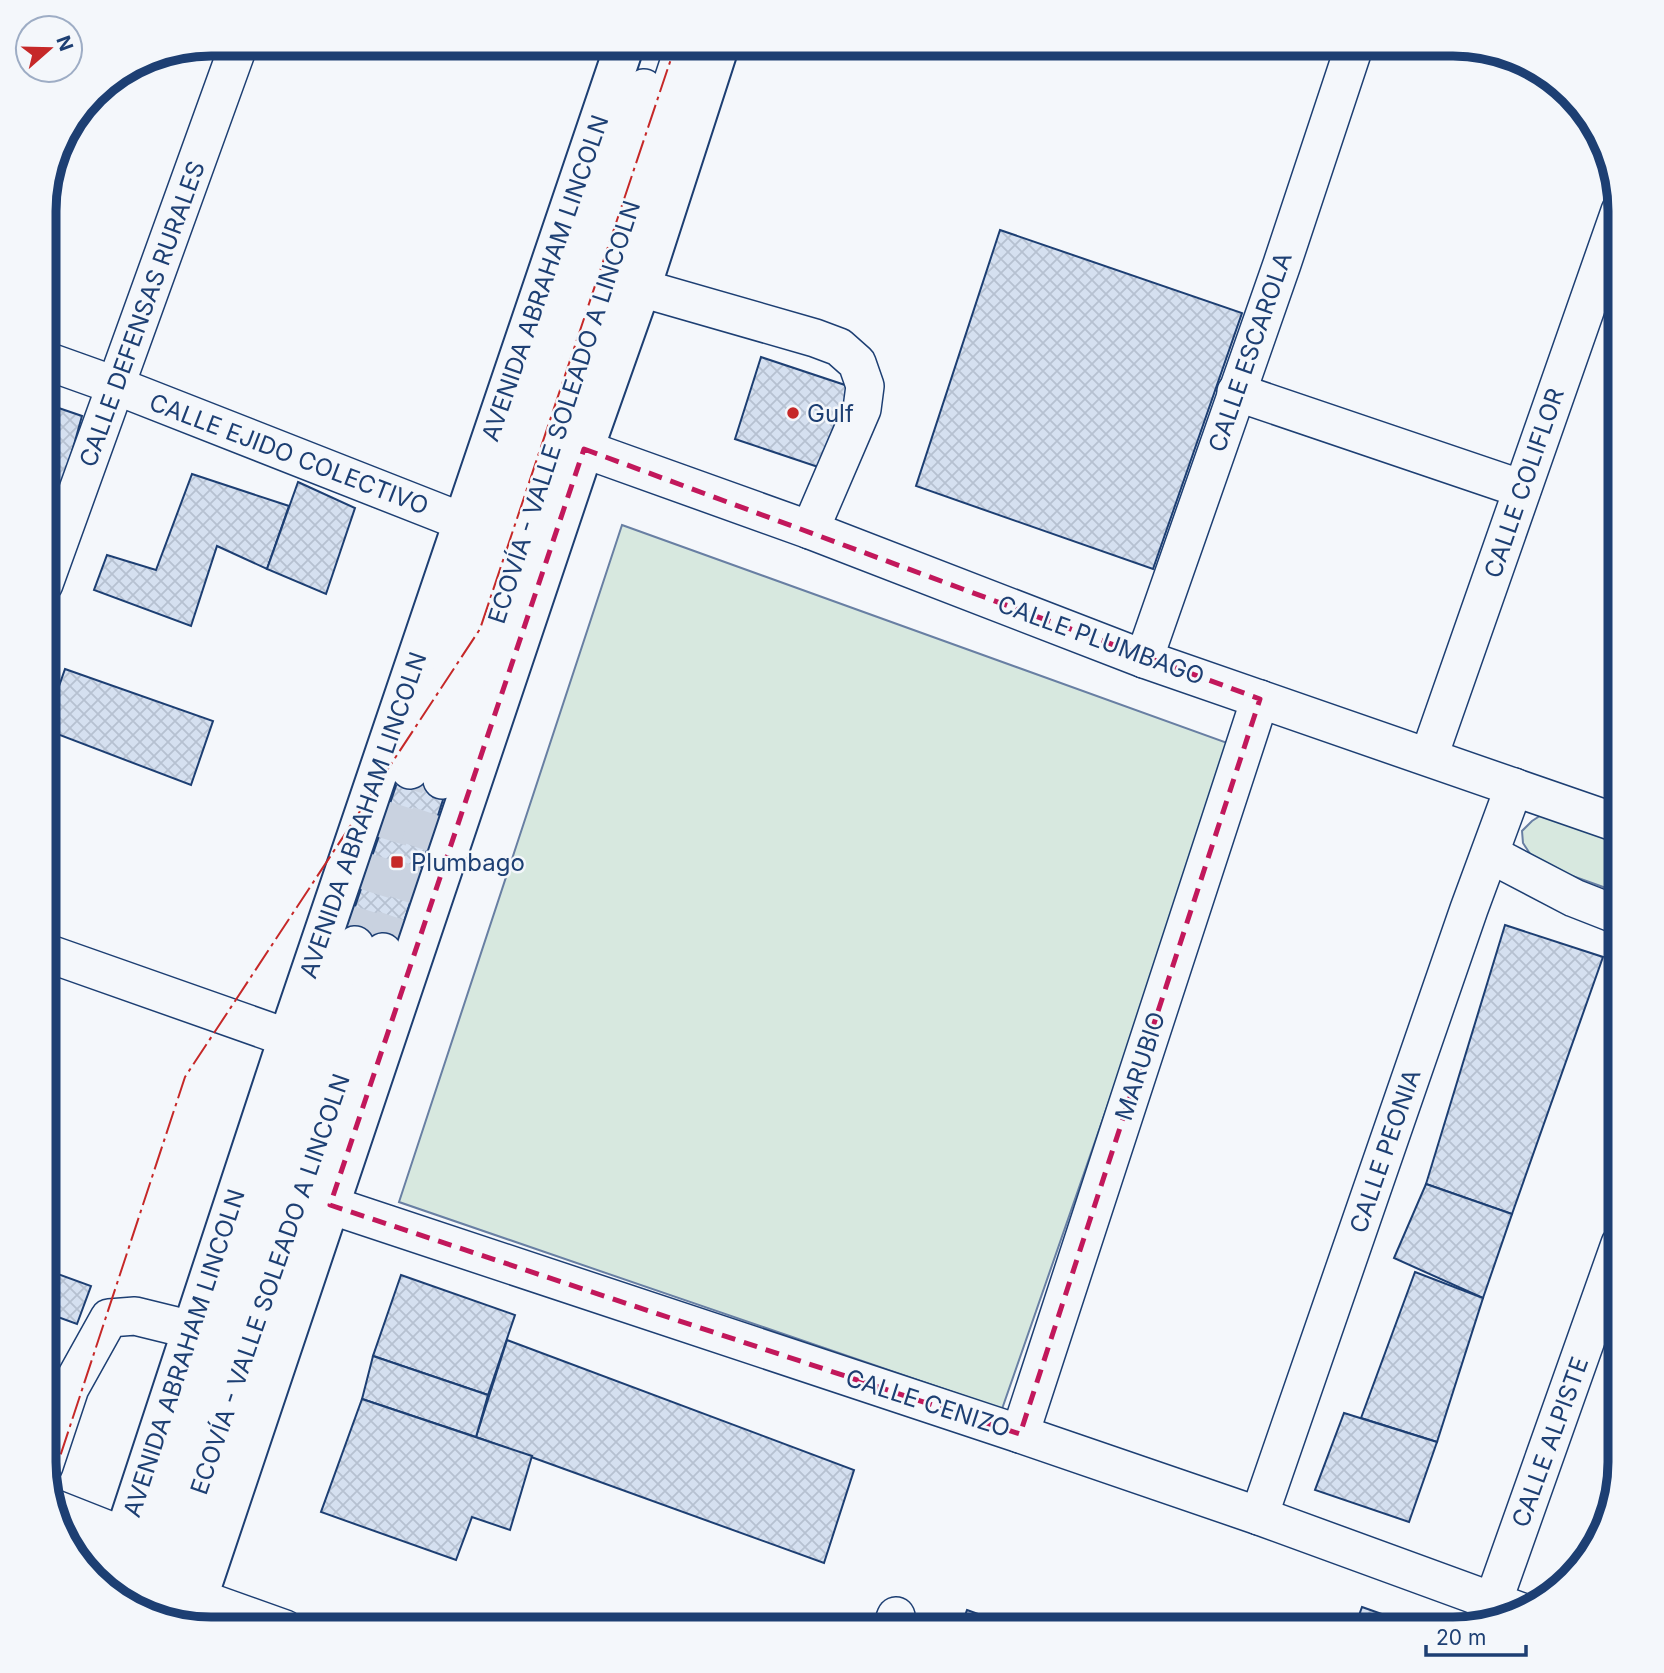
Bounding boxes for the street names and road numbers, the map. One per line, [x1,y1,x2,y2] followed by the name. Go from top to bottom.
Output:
[475,111,615,445] street label: AVENIDA ABRAHAM LINCOLN
[73,157,211,471] street label: CALLE DEFENSAS RURALES
[481,197,646,627] street label: ECOVÍA - VALLE SOLEADO A LINCOLN
[1202,248,1298,456] street label: CALLE ESCAROLA
[1478,384,1570,582] street label: CALLE COLIFLOR
[145,387,433,521] street label: CALLE EJIDO COLECTIVO
[994,589,1208,691] street label: CALLE PLUMBAGO
[293,648,433,982] street label: AVENIDA ABRAHAM LINCOLN
[1109,1008,1171,1124] street label: MARUBIO
[1343,1065,1427,1237] street label: CALLE PEONIA
[183,1069,356,1498] street label: ECOVÍA - VALLE SOLEADO A LINCOLN
[117,1185,251,1521] street label: AVENIDA ABRAHAM LINCOLN
[1506,1353,1594,1531] street label: CALLE ALPISTE
[842,1363,1014,1443] street label: CALLE CENIZO

